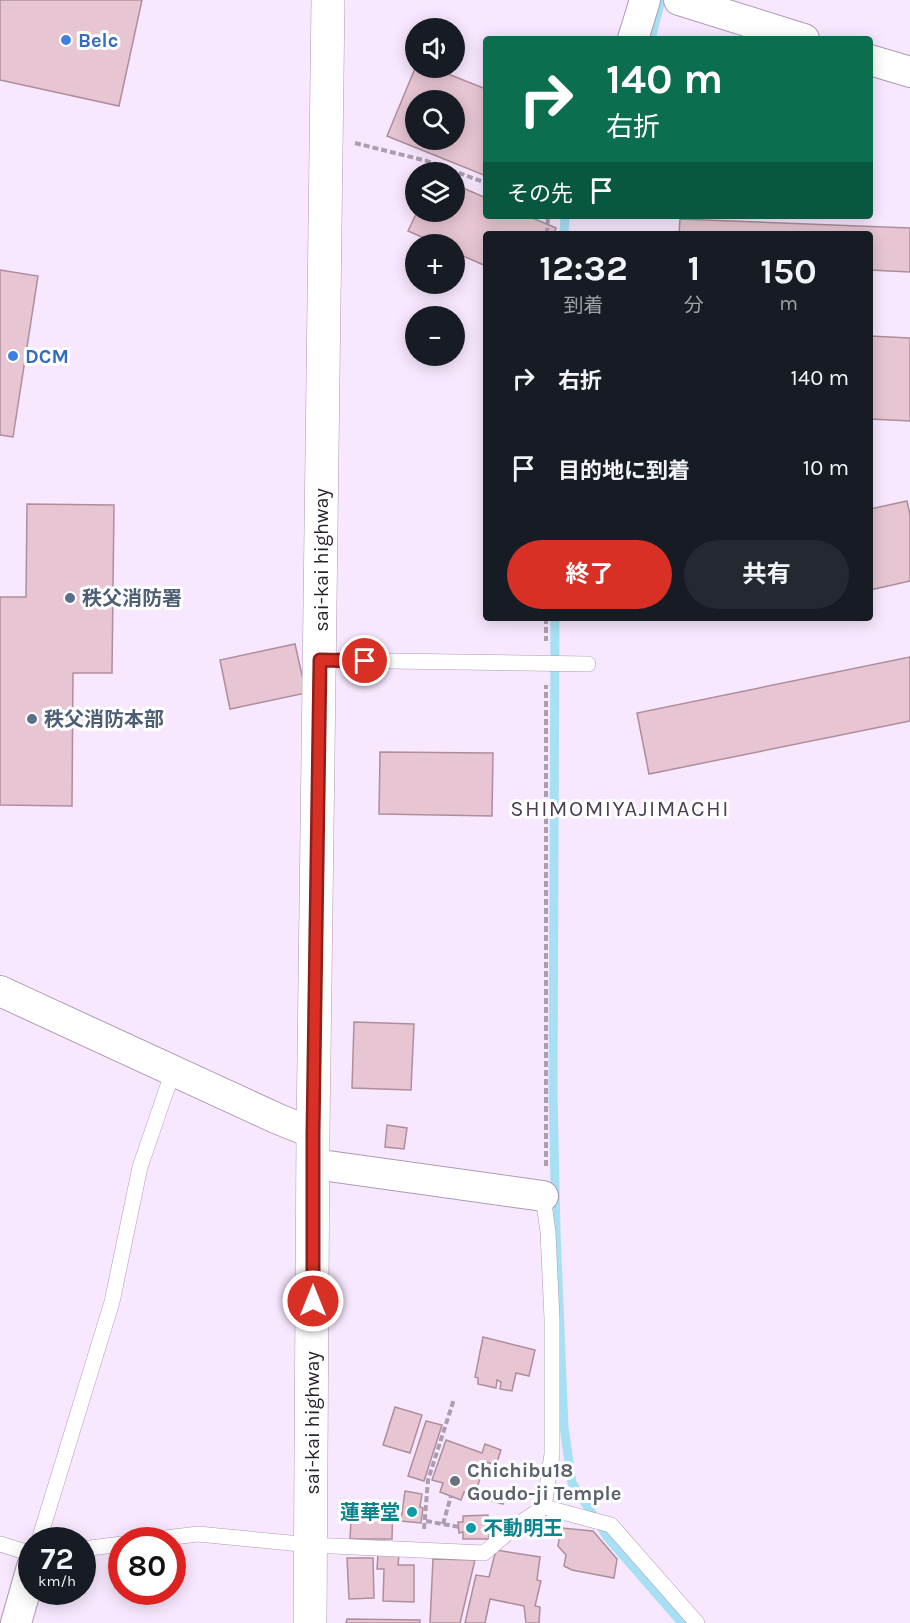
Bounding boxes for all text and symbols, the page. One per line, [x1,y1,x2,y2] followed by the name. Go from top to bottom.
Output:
[405,18,465,366] map controls
[405,18,465,78] button: sound
[78,29,118,52] place label: Belc
[59,33,73,47] marker: Belc
[606,54,723,104] text: 140 m
[507,60,585,138] icon: right
[405,90,465,150] button: search
[606,111,660,143] text: 右折
[405,162,465,222] button: layers
[585,174,618,207] icon: arrive
[507,181,573,207] text: その先
[405,234,465,294] button: +
[539,247,628,289] text: 12:32
[688,247,700,289] text: 1
[760,250,817,292] text: 150
[779,292,798,315] text: m
[563,294,603,317] text: 到着
[684,294,704,317] text: 分
[405,306,465,366] button: −
[25,345,69,368] place label: DCM
[6,349,20,363] marker: DCM
[507,362,540,395] icon: right
[791,365,849,391] text: 140 m
[558,368,602,394] text: 右折
[507,452,540,485] icon: arrive
[803,455,849,481] text: 10 m
[558,458,690,484] text: 目的地に到着
[310,488,333,632] street label: sai-kai highway
[507,540,672,609] button: 終了
[684,540,849,609] button: 共有
[82,587,182,610] place label: 秩父消防署
[63,591,77,605] marker: 秩父消防署
[339,635,390,686] pin
[348,644,381,677] icon: arrive
[44,708,164,731] place label: 秩父消防本部
[25,712,39,726] marker: 秩父消防本部
[510,796,730,822] district label: SHIMOMIYAJIMACHI
[281,1269,345,1333] position arrow
[301,1351,324,1495] street label: sai-kai highway
[467,1459,621,1505] place label: Chichibu18 Goudo-ji Temple
[448,1474,462,1488] marker: Chichibu18 Goudo-ji Temple
[340,1501,400,1524] place label: 蓮華堂
[405,1505,419,1519] marker: 蓮華堂
[483,1517,563,1540] place label: 不動明王
[464,1521,478,1535] marker: 不動明王
[108,1527,186,1605] speed limit sign: 80
[40,1541,74,1577] text: 72
[38,1572,76,1590] text: km/h

